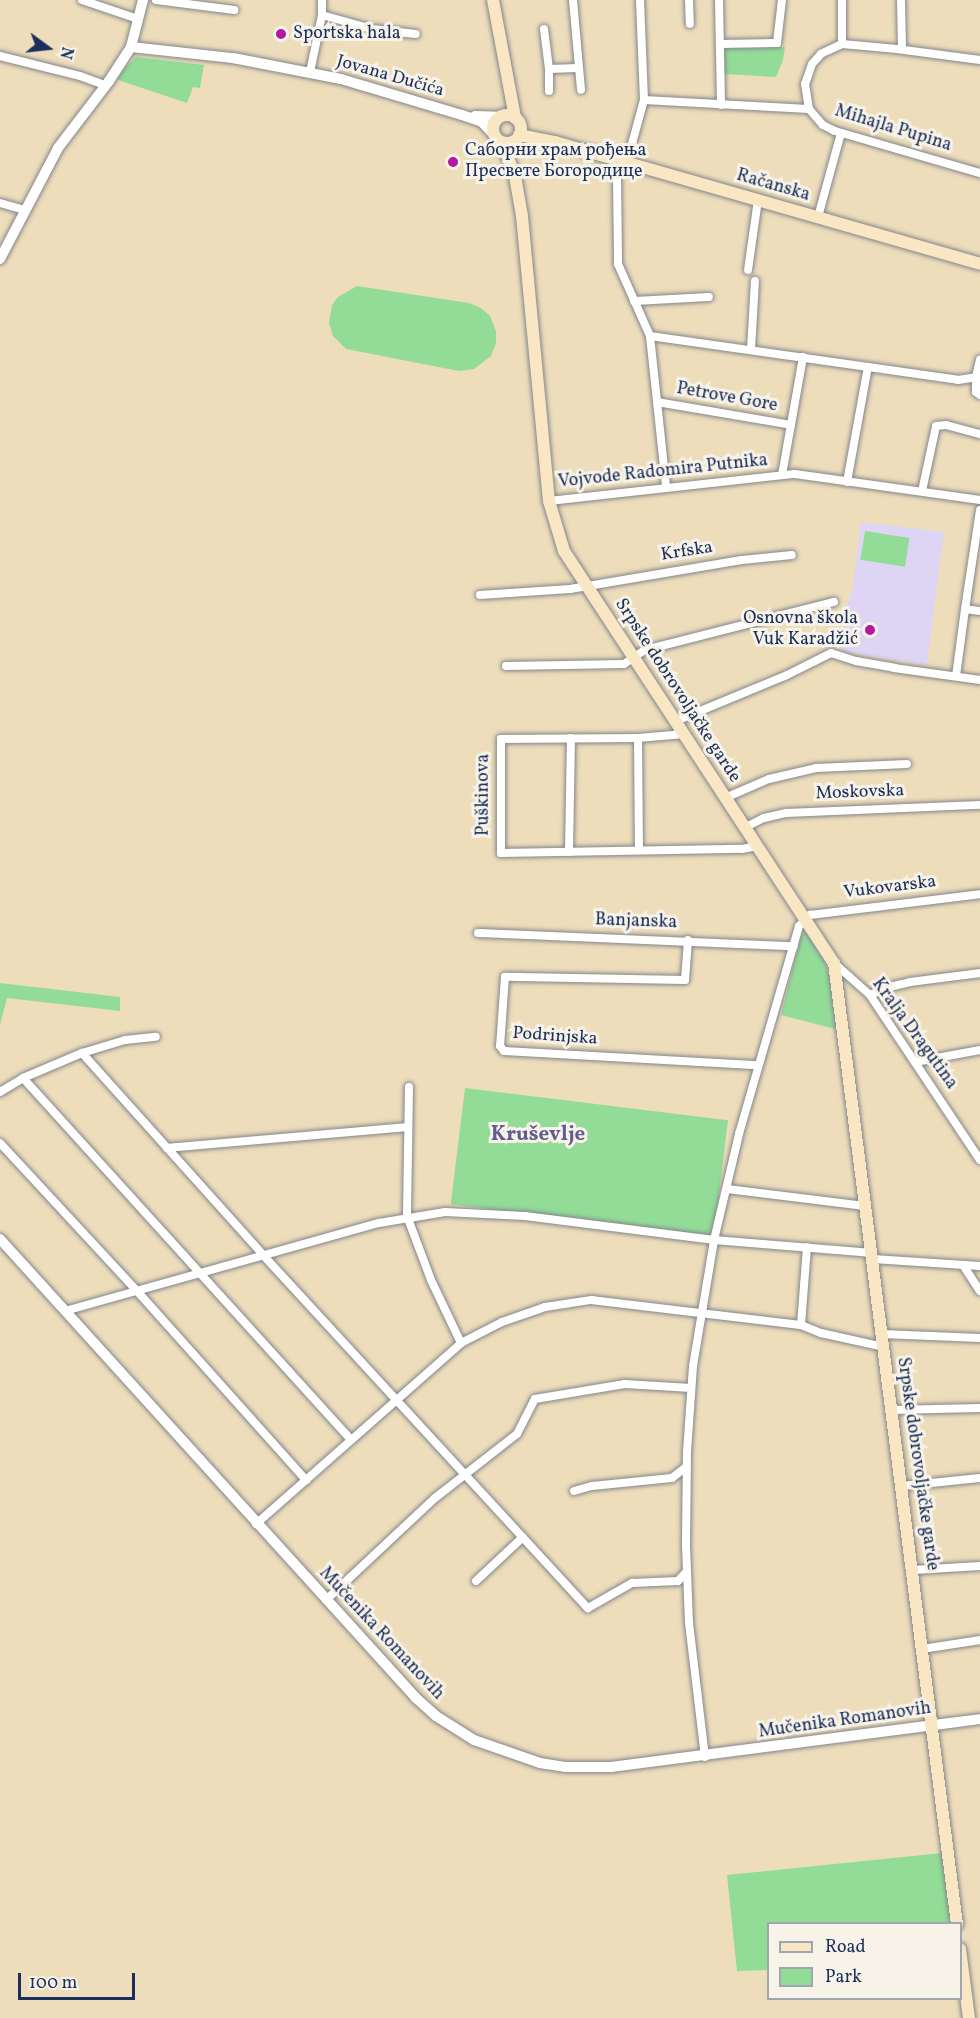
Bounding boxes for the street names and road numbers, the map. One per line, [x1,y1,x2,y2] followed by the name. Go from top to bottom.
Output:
[334,51,446,103] street label: Jovana Dučića
[832,101,954,157] street label: Mihajla Pupina
[734,165,812,207] street label: Račanska
[675,378,779,418] street label: Petrove Gore
[557,450,769,494] street label: Vojvode Radomira Putnika
[659,537,715,567] street label: Krfska
[609,595,745,787] street label: Srpske dobrovoljačke garde
[473,754,495,836] street label: Puškinova
[815,781,905,805] street label: Moskovska
[843,872,937,904] street label: Vukovarska
[595,910,677,934] street label: Banjanska
[866,974,962,1094] street label: Kralja Dragutina
[512,1023,598,1051] street label: Podrinjska
[891,1356,943,1572] street label: Srpske dobrovoljačke garde
[314,1563,448,1705] street label: Mučenika Romanovih
[757,1698,933,1744] street label: Mučenika Romanovih

